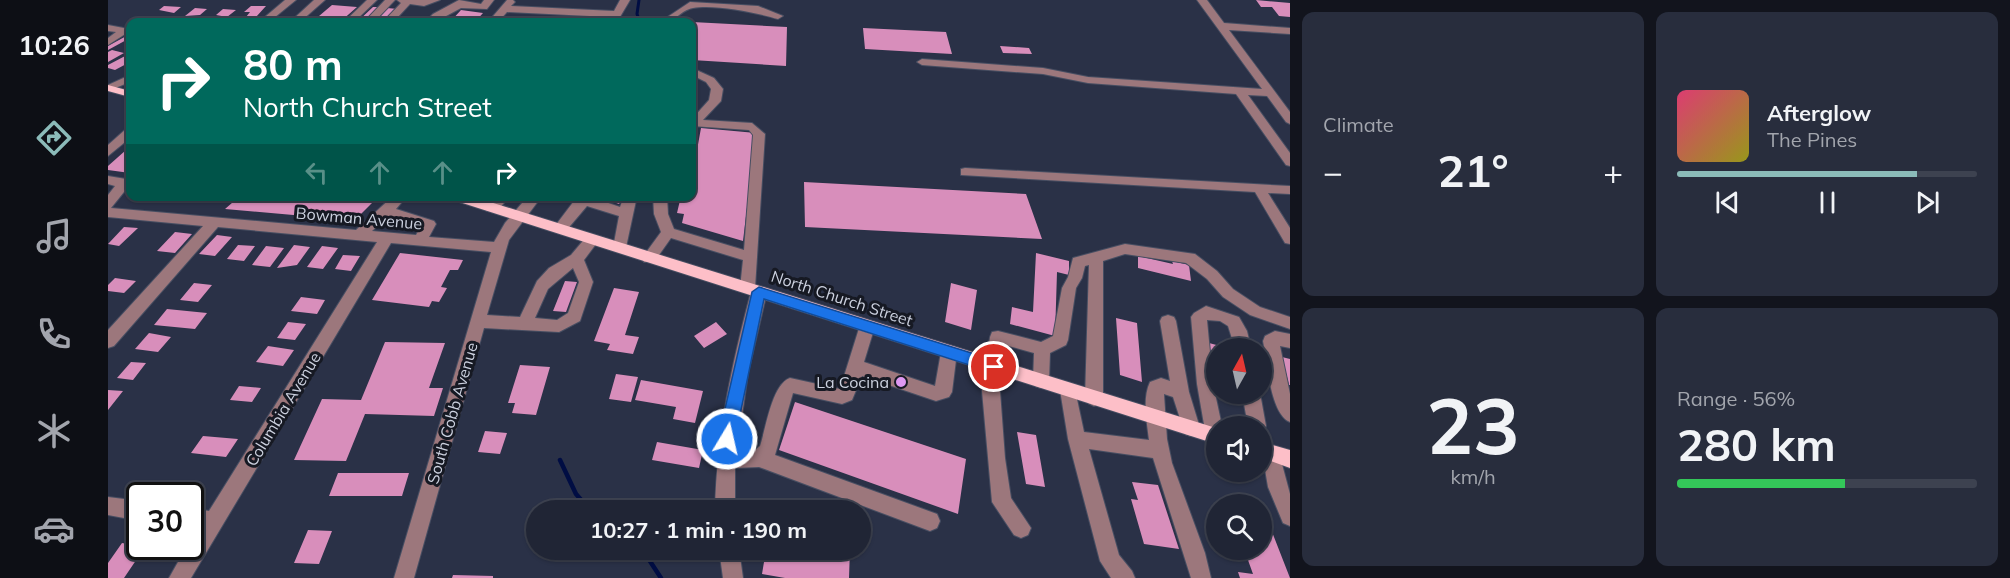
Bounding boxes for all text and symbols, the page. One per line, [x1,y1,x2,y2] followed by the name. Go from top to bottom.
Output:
[18,28,90,62] text: 10:26
[243,38,343,91] text: 80 m
[144,42,222,120] icon: right
[243,90,492,124] text: North Church Street
[1767,99,1871,127] text: Afterglow
[1323,112,1394,137] text: Climate
[33,117,75,159] icon: directions
[1767,127,1857,152] text: The Pines
[1437,142,1509,198] text: 21°
[1323,151,1343,192] text: −
[1603,151,1623,192] text: +
[300,156,333,189] icon: left
[363,156,396,189] icon: ahead
[426,156,459,189] icon: ahead
[489,156,522,189] icon: right
[1711,186,1744,219] icon: previous
[1811,186,1844,219] icon: pause
[1911,186,1944,219] icon: next
[295,203,423,233] street label: Bowman Avenue
[33,215,75,257] icon: music
[769,266,916,330] street label: North Church Street
[33,313,75,355] icon: phone
[1206,338,1272,404] north arrow
[1206,338,1272,560] map controls
[422,340,482,486] street label: South Cobb Avenue
[968,341,1019,392] pin
[241,348,325,470] street label: Columbia Avenue
[977,350,1010,383] icon: arrive
[816,372,889,392] place label: La Cocina
[894,375,908,389] marker: La Cocina
[1426,376,1520,474] text: 23
[1677,386,1795,411] text: Range · 56%
[695,407,759,471] position arrow
[33,410,75,452] icon: climate
[1206,416,1272,482] button: sound
[1677,416,1836,472] text: 280 km
[1450,464,1496,489] text: km/h
[126,482,204,560] speed limit sign: 30
[1206,494,1272,560] button: search
[33,508,75,550] icon: car
[590,516,807,544] text: 10:27 · 1 min · 190 m

